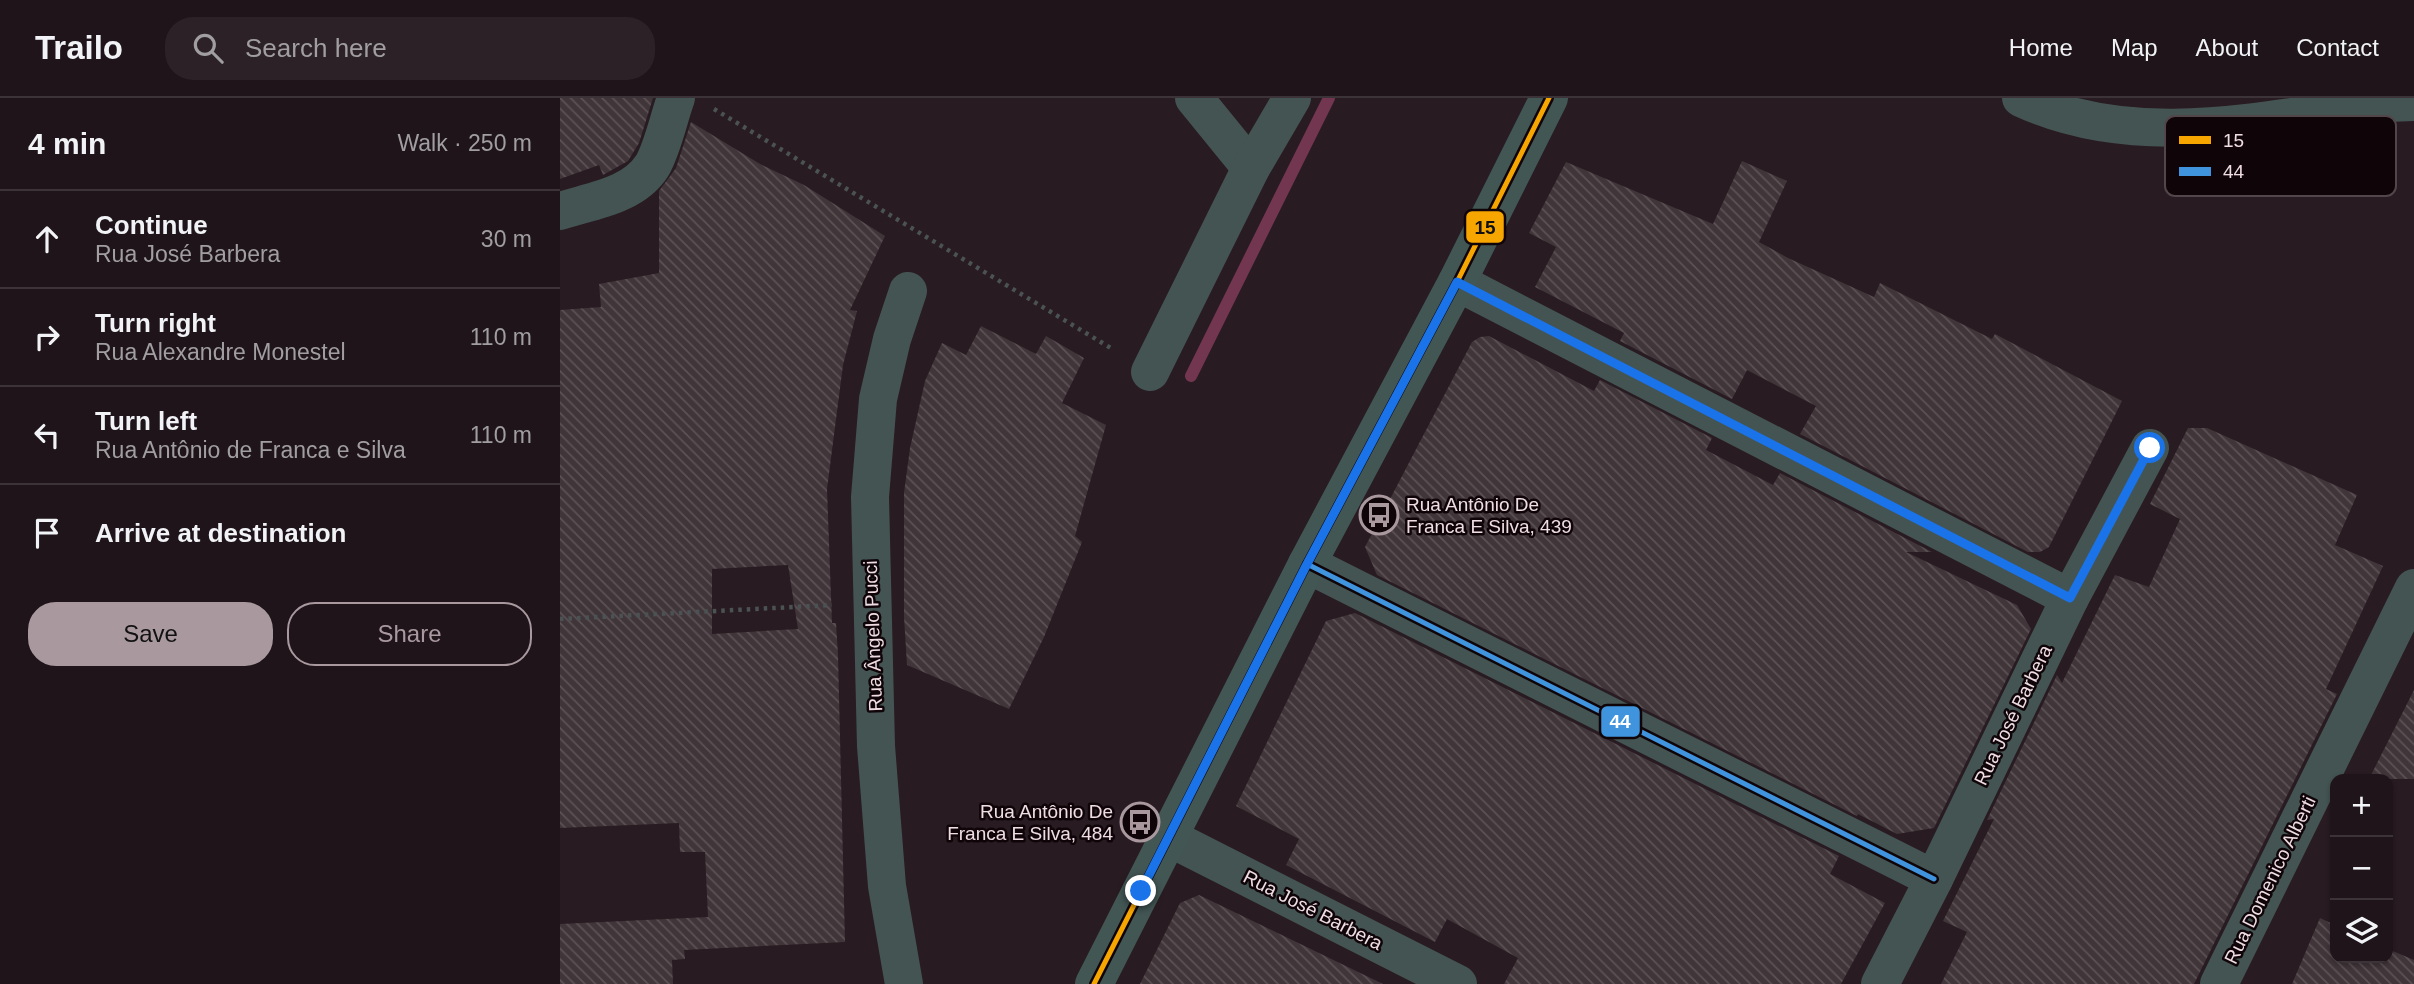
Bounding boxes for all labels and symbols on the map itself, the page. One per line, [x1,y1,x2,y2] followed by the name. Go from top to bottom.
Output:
[2165,116,2396,196] legend
[2223,130,2244,151] text: 15
[2223,161,2245,182] text: 44
[1465,210,1505,244] line badge: 15
[1474,217,1496,238] text: 15
[2134,432,2165,463] route start
[1358,494,1400,536] bus stop icon: Rua Antônio De Franca E Silva, 439
[1406,494,1572,537] place label: Rua Antônio De Franca E Silva, 439
[860,560,886,712] street label: Rua Ângelo Pucci
[1970,641,2056,788] street label: Rua José Barbera
[1600,705,1641,738] line badge: 44
[1609,711,1631,732] text: 44
[2220,793,2320,967] street label: Rua Domenico Alberti
[947,801,1113,844] place label: Rua Antônio De Franca E Silva, 484
[1119,801,1161,843] bus stop icon: Rua Antônio De Franca E Silva, 484
[1240,866,1386,954] street label: Rua José Barbera
[1125,875,1156,906] route end

